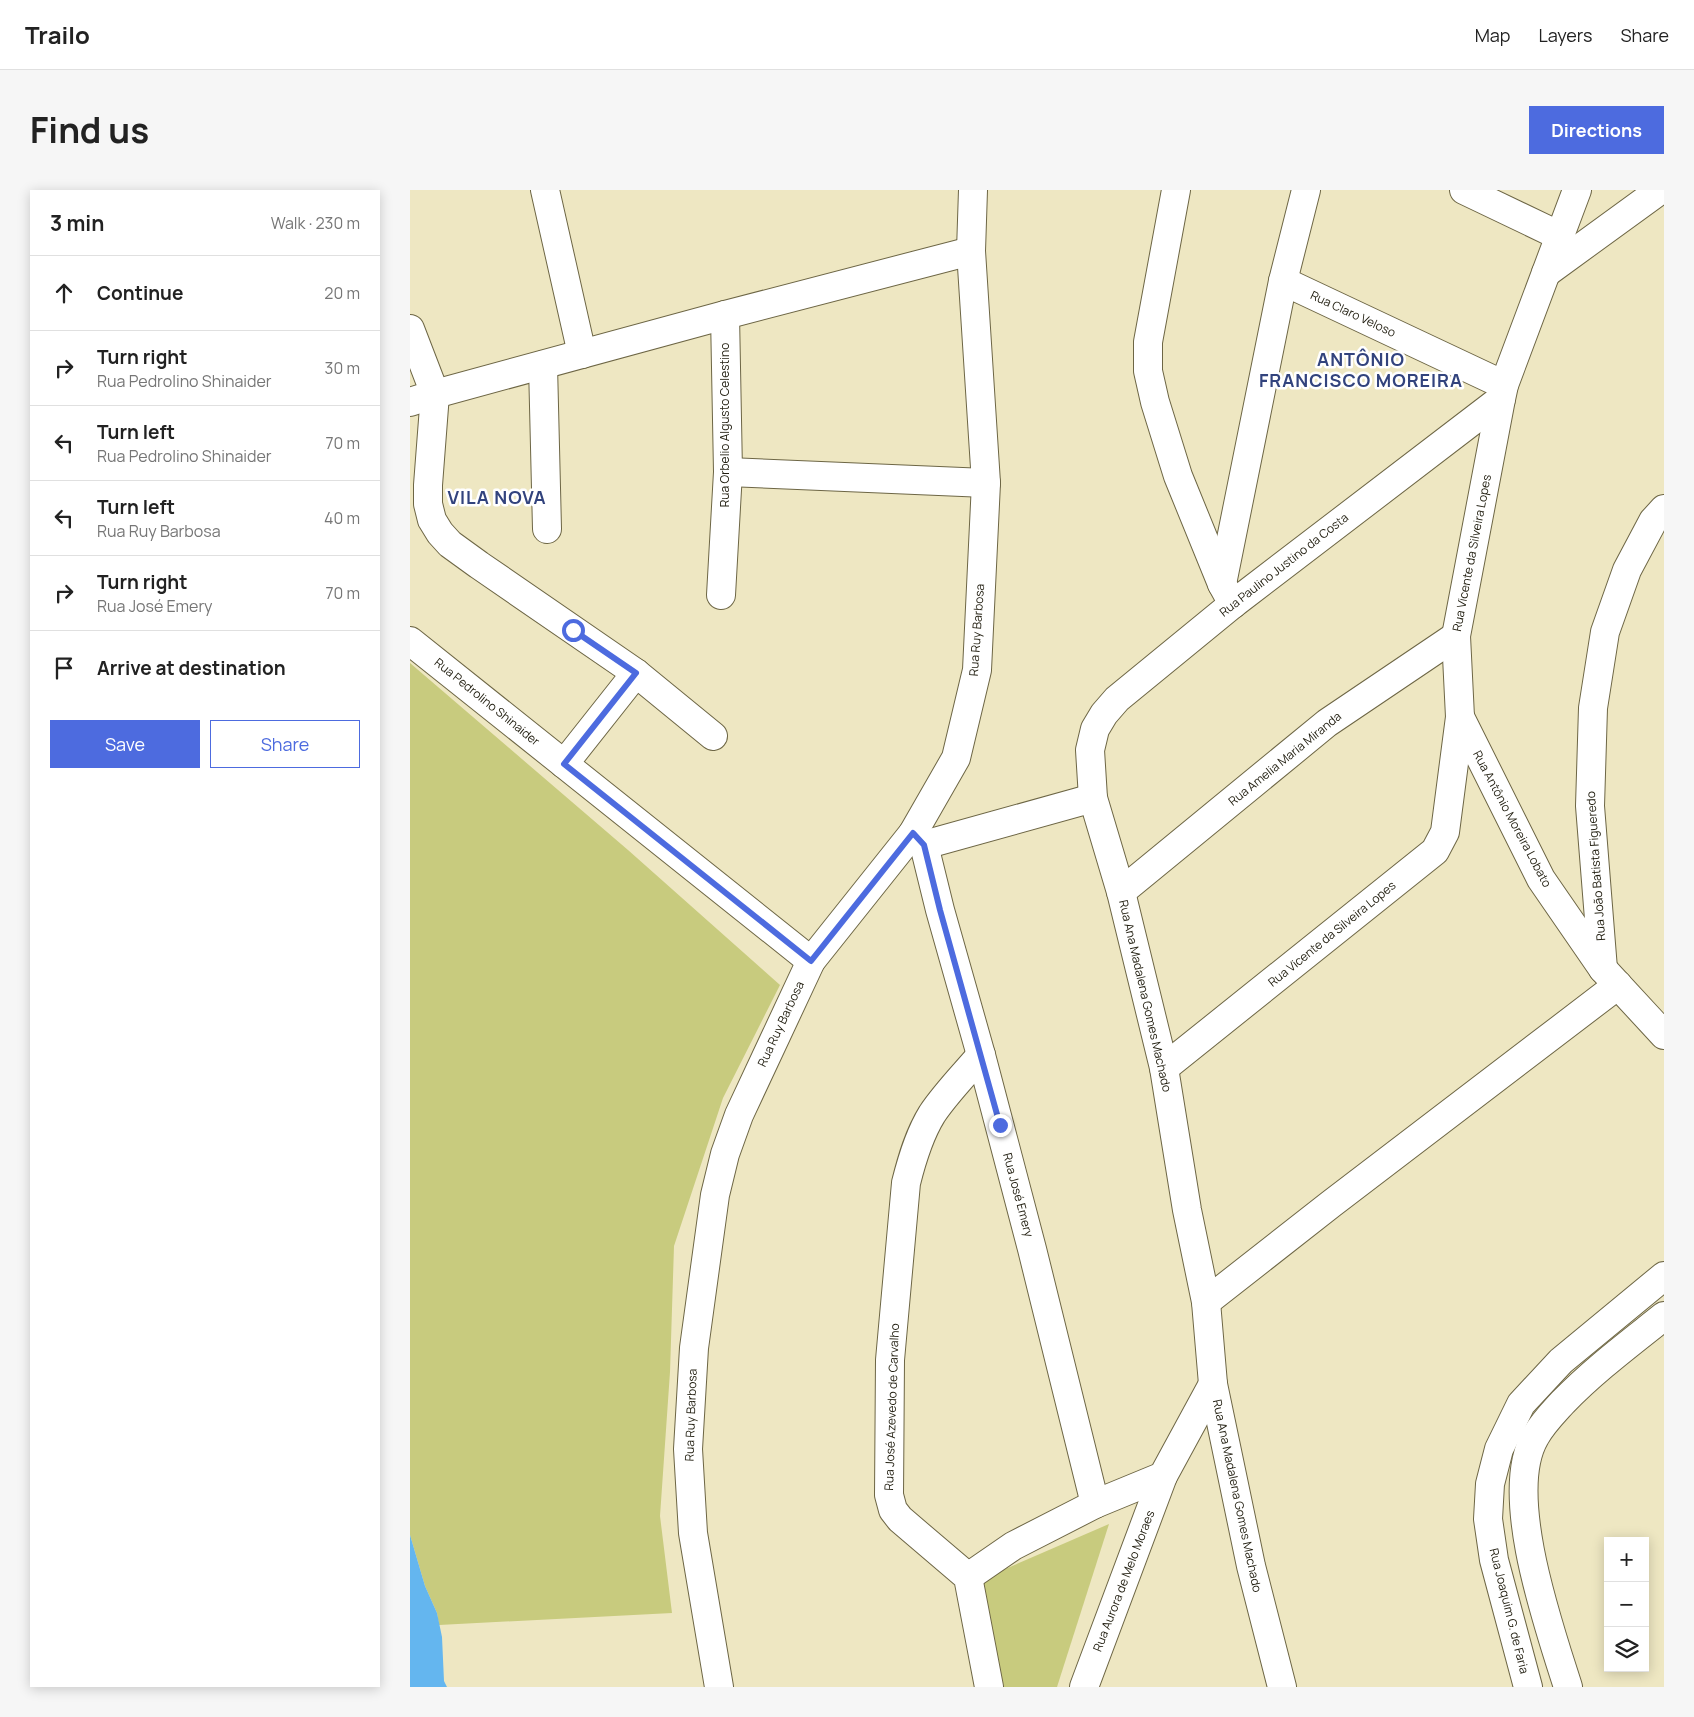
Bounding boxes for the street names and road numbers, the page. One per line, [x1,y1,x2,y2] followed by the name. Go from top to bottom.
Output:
[1308,286,1399,341] street label: Rua Claro Veloso
[716,343,733,507] street label: Rua Orbelio Algusto Celestino
[1448,473,1495,633] street label: Rua Vicente da Silveira Lopes
[1216,509,1352,620] street label: Rua Paulino Justino da Costa
[965,583,988,677] street label: Rua Ruy Barbosa
[431,654,544,750] street label: Rua Pedrolino Shinaider
[1225,708,1345,809] street label: Rua Amelia Maria Miranda
[1469,747,1556,890] street label: Rua Antônio Moreira Lobato
[1582,791,1609,941] street label: Rua João Batista Figueredo
[1264,877,1399,990] street label: Rua Vicente da Silveira Lopes
[1115,898,1176,1094] street label: Rua Ana Madalena Gomes Machado
[753,978,808,1069] street label: Rua Ruy Barbosa
[999,1151,1038,1240] street label: Rua José Emery
[880,1323,903,1491] street label: Rua José Azevedo de Carvalho
[680,1368,701,1462] street label: Rua Ruy Barbosa
[1209,1398,1266,1594] street label: Rua Ana Madalena Gomes Machado
[1089,1508,1158,1654] street label: Rua Aurora de Melo Moraes
[1486,1546,1533,1675] street label: Rua Joaquim G. de Faria

